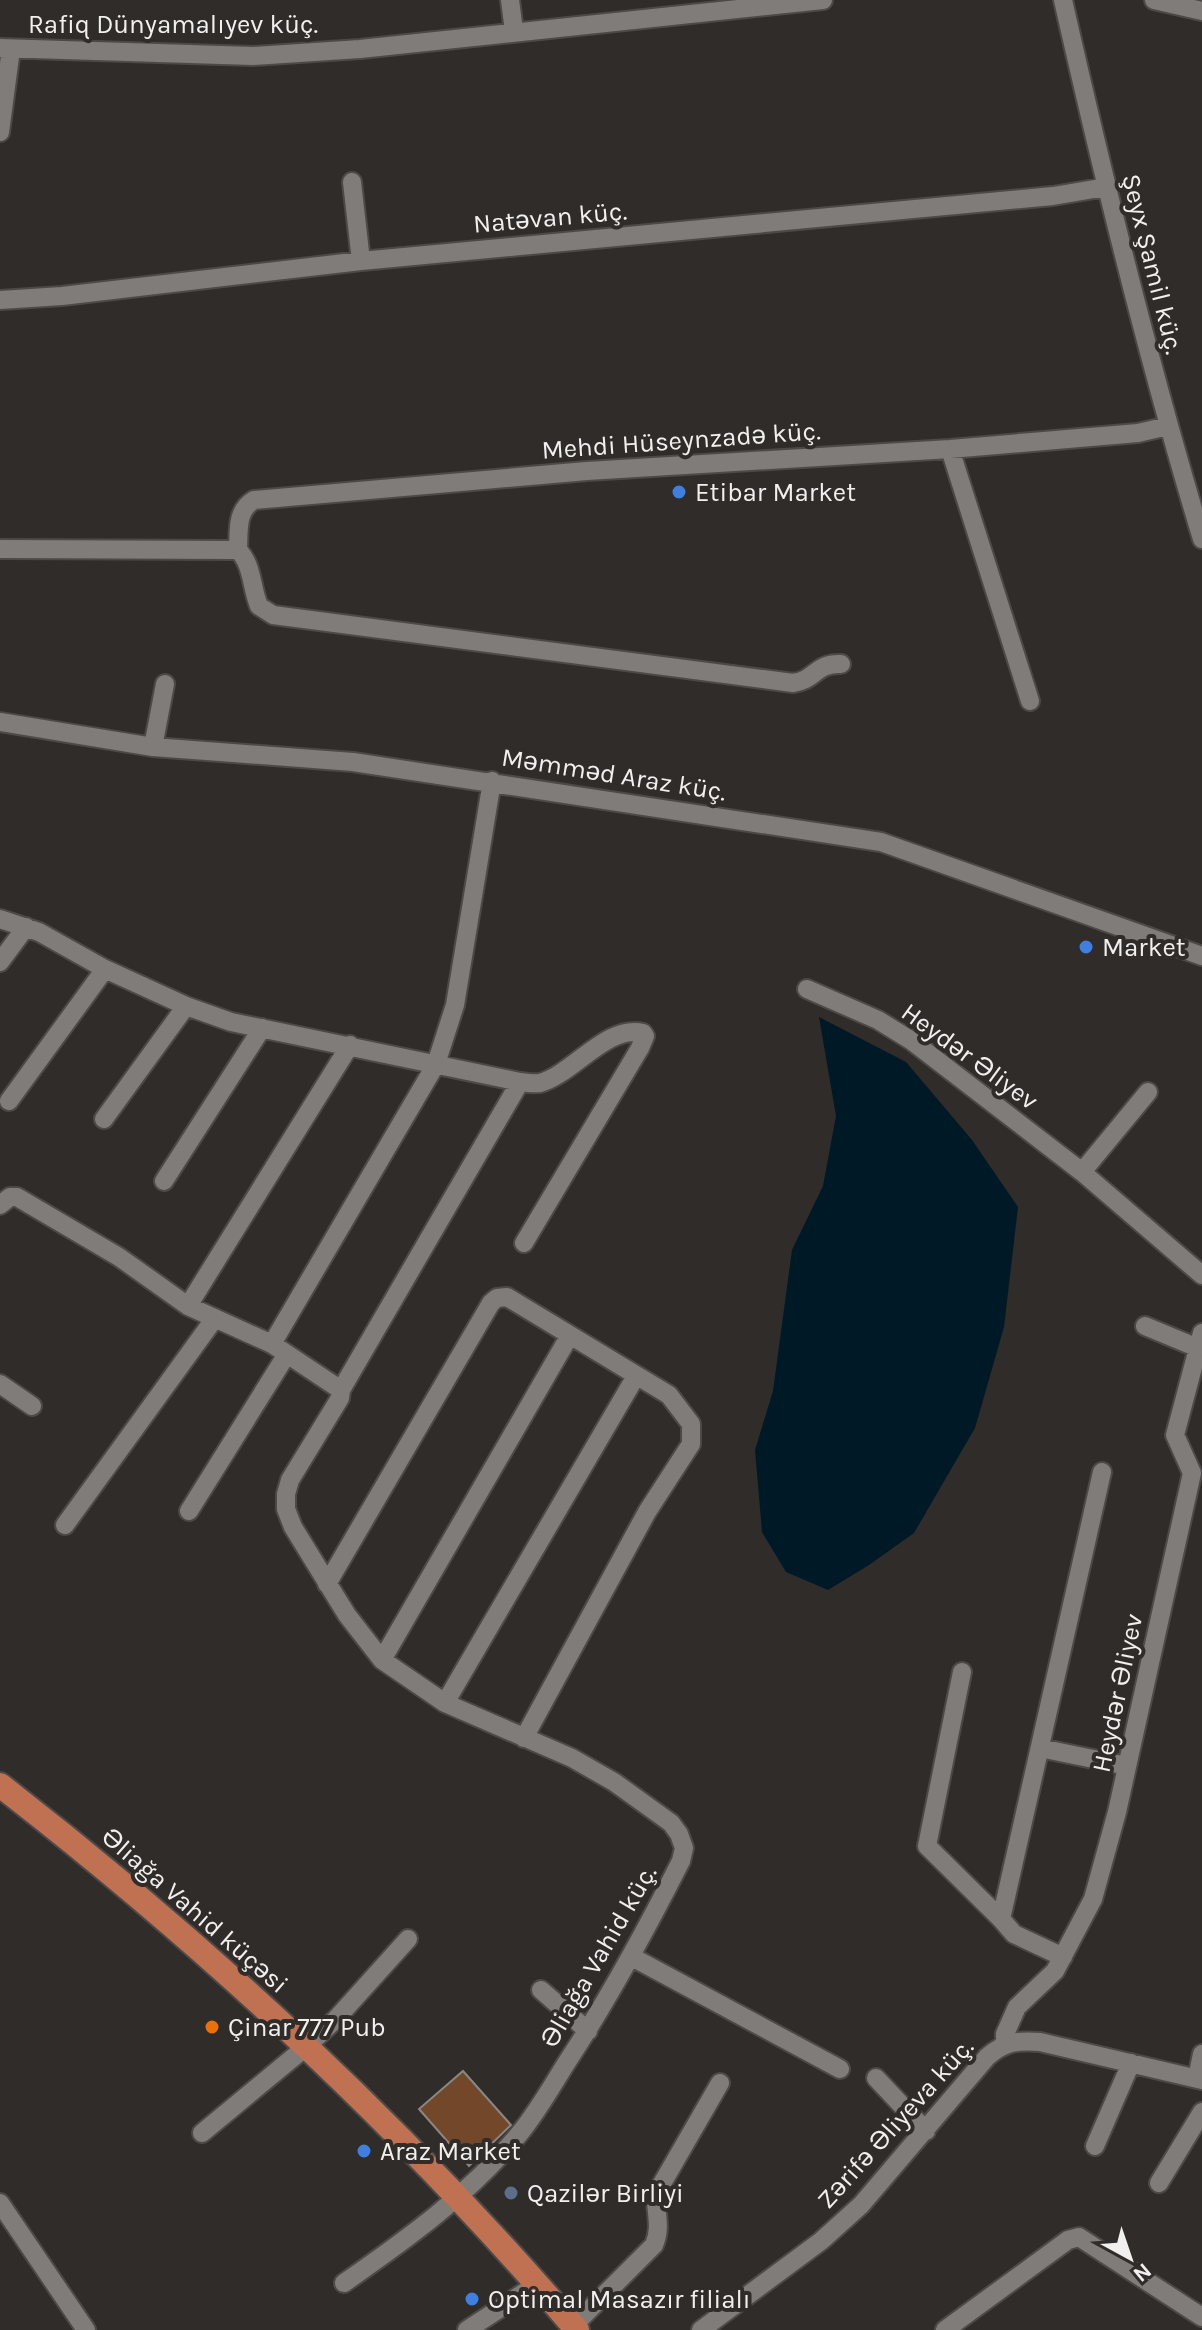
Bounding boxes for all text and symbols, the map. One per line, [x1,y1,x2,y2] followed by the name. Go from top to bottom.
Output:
[28,9,318,40] street label: Rafiq Dünyamalıyev küç.
[1115,171,1190,357] street label: Şeyx Şamil küç.
[472,195,628,240] street label: Natəvan küç.
[541,415,822,466] street label: Mehdi Hüseynzadə küç.
[695,477,856,508] place label: Etibar Market
[670,483,688,501] marker: Etibar Market
[500,741,728,808] street label: Məmməd Araz küç.
[1102,932,1186,963] place label: Market
[1077,938,1095,956] marker: Market
[895,996,1044,1116] street label: Heydər Əliyev
[1086,1611,1149,1775] street label: Heydər Əliyev
[95,1821,294,2000] street label: Əliağa Vahid küçəsi
[534,1859,663,2053] street label: Əliağa Vahid küç.
[228,2012,386,2043] place label: Çinar 777 Pub
[203,2018,221,2036] marker: Çinar 777 Pub
[811,2032,980,2215] street label: Zərifə Əliyeva küç.
[380,2136,521,2167] place label: Araz Market
[355,2142,373,2160] marker: Araz Market
[527,2178,684,2209] place label: Qazilər Birliyi
[502,2184,520,2202] marker: Qazilər Birliyi
[1090,2218,1170,2298] north arrow
[1128,2258,1157,2288] text: N
[488,2284,751,2315] place label: Optimal Masazır filialı
[463,2290,481,2308] marker: Optimal Masazır filialı

